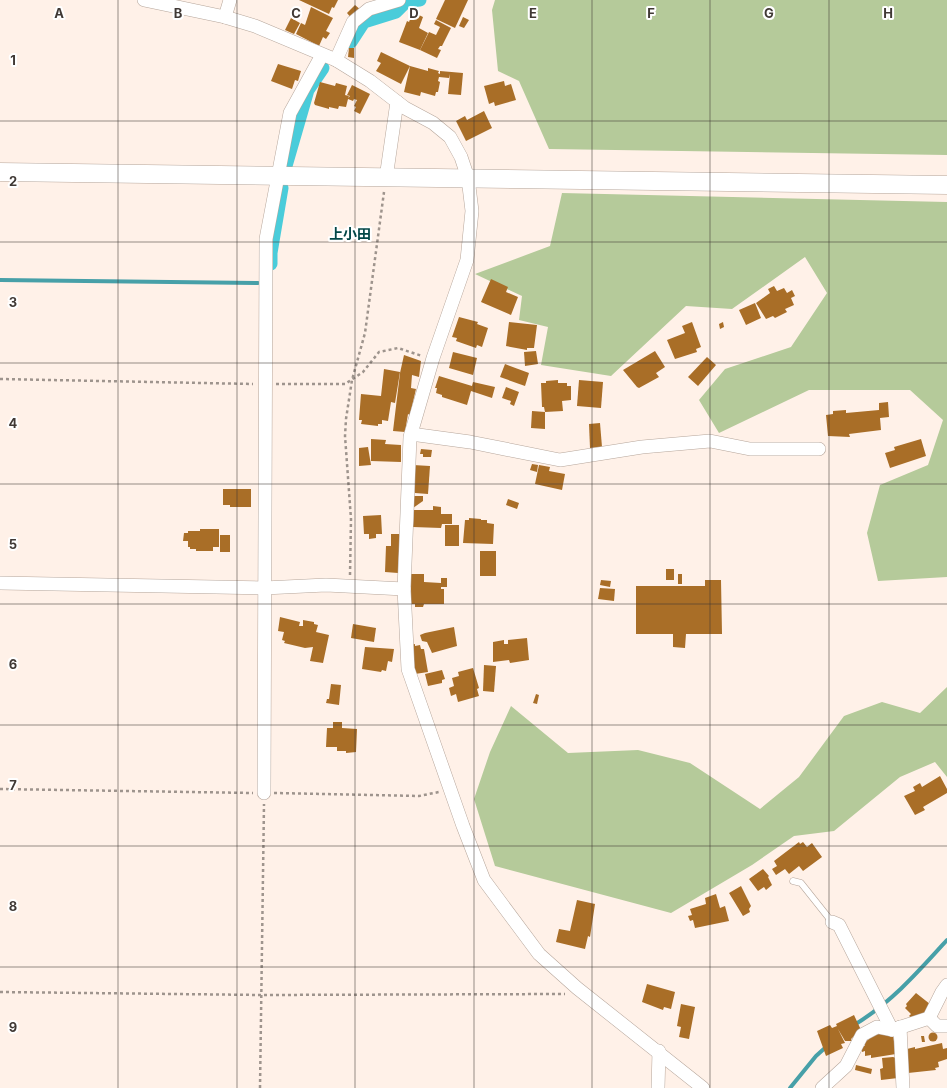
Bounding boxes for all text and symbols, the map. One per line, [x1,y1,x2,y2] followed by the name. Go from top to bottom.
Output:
[54,5,64,21] text: A
[174,5,183,21] text: B
[291,5,301,21] text: C
[409,5,419,21] text: D
[529,5,537,21] text: E
[647,5,655,21] text: F
[764,5,774,21] text: G
[883,5,893,21] text: H
[10,52,16,68] text: 1
[9,173,17,189] text: 2
[329,225,371,242] district label: 上小田
[9,294,17,310] text: 3
[9,415,18,431] text: 4
[9,536,17,552] text: 5
[9,656,17,672] text: 6
[9,777,17,793] text: 7
[9,898,17,914] text: 8
[9,1019,17,1035] text: 9

